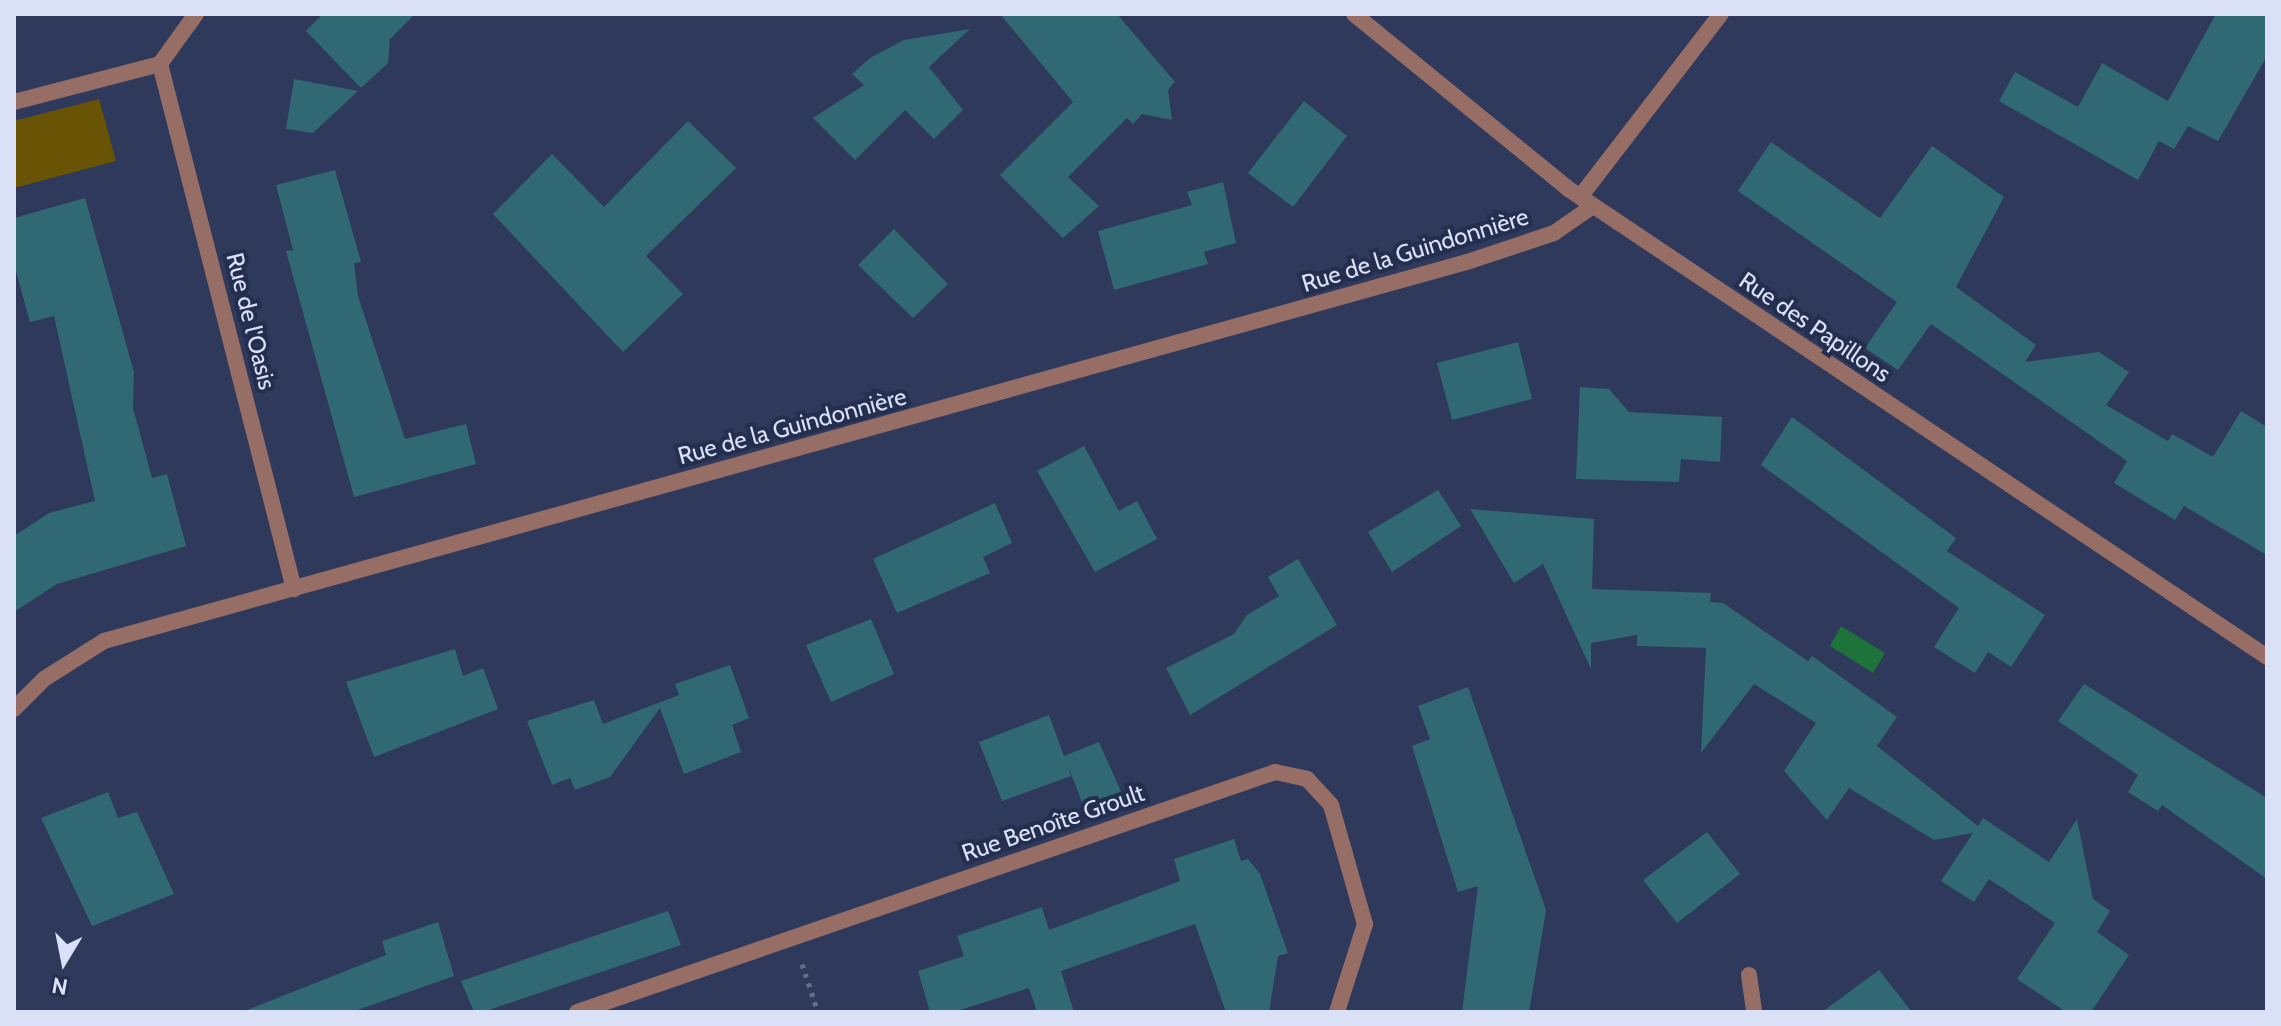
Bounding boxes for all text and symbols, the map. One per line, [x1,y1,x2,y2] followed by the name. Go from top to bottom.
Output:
[1298,202,1532,298] street label: Rue de la Guindonnière
[220,250,282,392] street label: Rue de l'Oasis
[1734,266,1896,388] street label: Rue des Papillons
[675,382,909,470] street label: Rue de la Guindonnière
[958,778,1148,868] street label: Rue Benoîte Groult
[24,922,104,1002] north arrow
[50,971,70,1001] text: N

